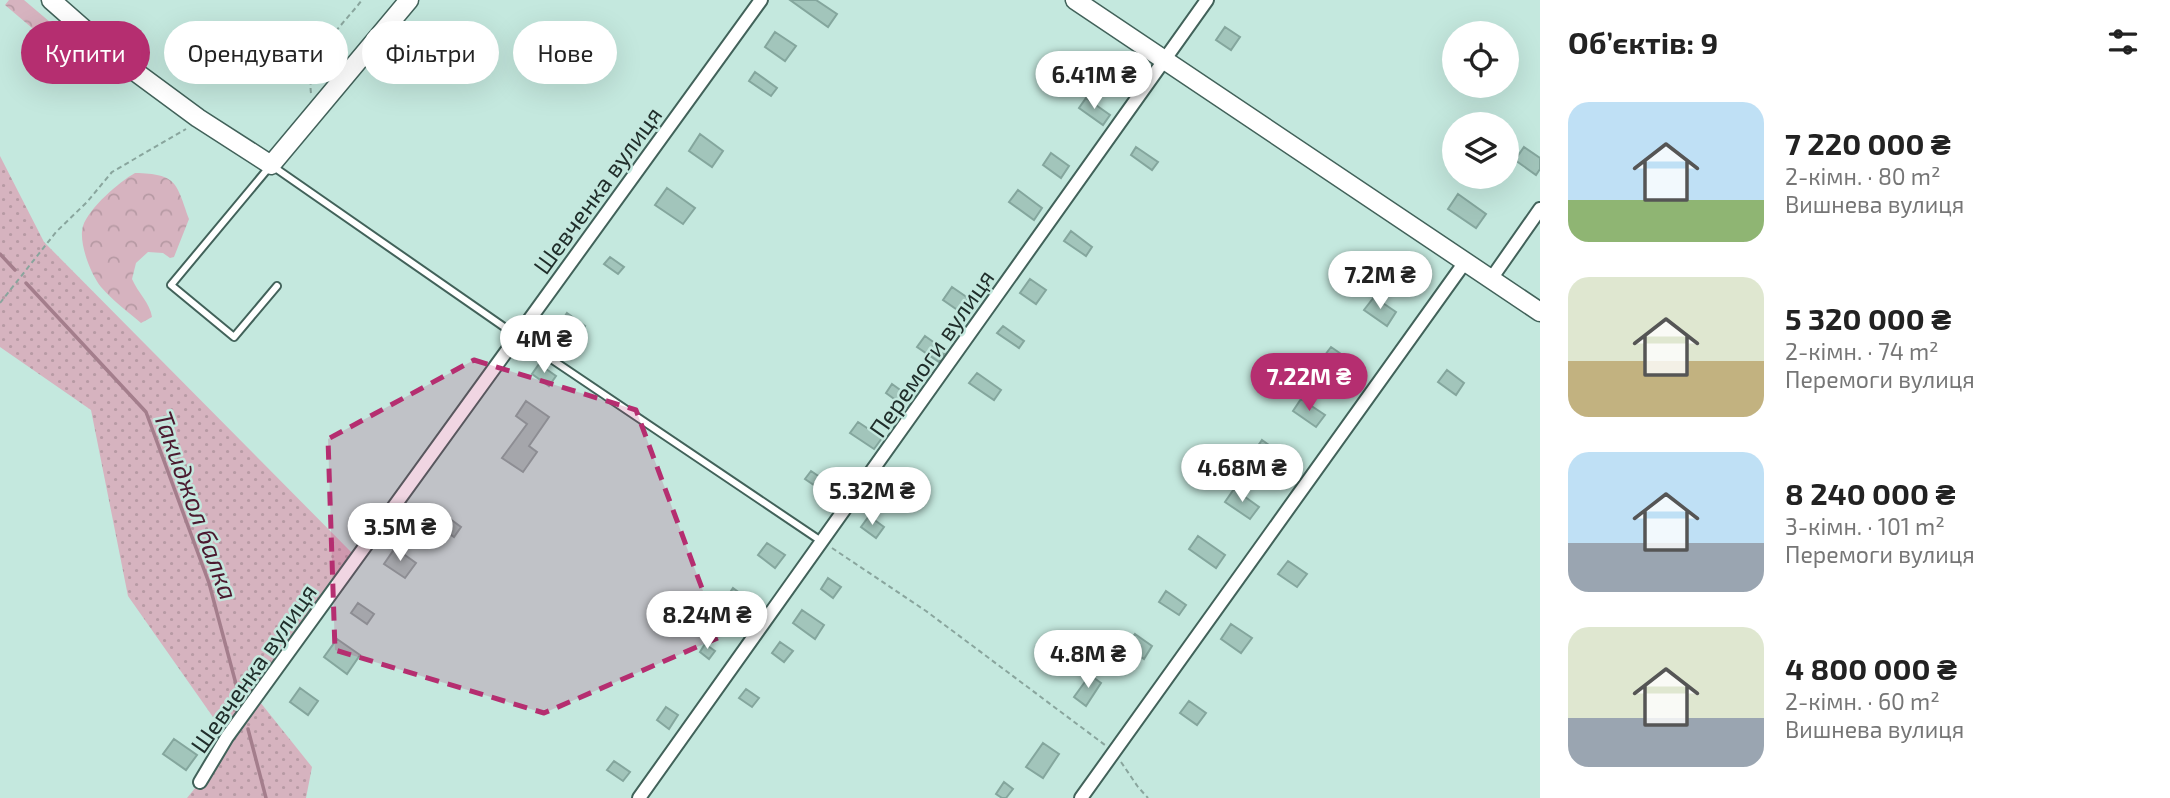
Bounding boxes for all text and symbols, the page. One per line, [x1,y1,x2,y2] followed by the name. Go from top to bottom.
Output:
[21,21,150,84] chip: Купити
[164,21,348,84] chip: Орендувати
[362,21,499,84] chip: Фільтри
[513,21,617,84] chip: Нове
[1442,21,1519,189] map controls
[1442,21,1519,98] button: locate
[2104,23,2142,61] icon: filters
[1568,24,1718,60] text: Об’єктів: 9
[1029,52,1159,111] pin: 6.41M ₴
[1051,60,1137,88] text: 6.41M ₴
[527,101,668,280] street label: Шевченка вулиця
[1442,112,1519,189] button: layers
[1785,125,1951,161] text: 7 220 000 ₴
[1624,130,1708,214] icon: home
[1785,162,1941,190] text: 2-кімн. · 80 m²
[1785,190,1964,218] text: Вишнева вулиця
[1323,252,1437,311] pin: 7.2M ₴
[1344,260,1416,288] text: 7.2M ₴
[862,264,1000,443] street label: Перемоги вулиця
[1785,300,1951,336] text: 5 320 000 ₴
[1624,305,1708,389] icon: home
[503,316,585,375] pin: 4M ₴
[516,324,572,352] text: 4M ₴
[1785,337,1939,365] text: 2-кімн. · 74 m²
[1244,354,1374,413] pin: 7.22M ₴
[1267,362,1351,390] text: 7.22M ₴
[1785,365,1975,393] text: Перемоги вулиця
[149,407,245,603] water label: Такиджол балка
[1177,444,1307,504] pin: 4.68M ₴
[1197,453,1287,481] text: 4.68M ₴
[807,468,937,527] pin: 5.32M ₴
[1785,475,1955,511] text: 8 240 000 ₴
[829,476,915,504] text: 5.32M ₴
[1624,480,1708,564] icon: home
[343,504,457,563] pin: 3.5M ₴
[364,512,436,540] text: 3.5M ₴
[1785,512,1945,540] text: 3-кімн. · 101 m²
[1785,540,1975,568] text: Перемоги вулиця
[184,578,323,759] street label: Шевченка вулиця
[642,592,772,651] pin: 8.24M ₴
[662,600,752,628] text: 8.24M ₴
[1031,630,1145,690] pin: 4.8M ₴
[1050,639,1126,667] text: 4.8M ₴
[1785,650,1957,686] text: 4 800 000 ₴
[1624,655,1708,739] icon: home
[1785,687,1940,715] text: 2-кімн. · 60 m²
[1785,715,1964,743] text: Вишнева вулиця

